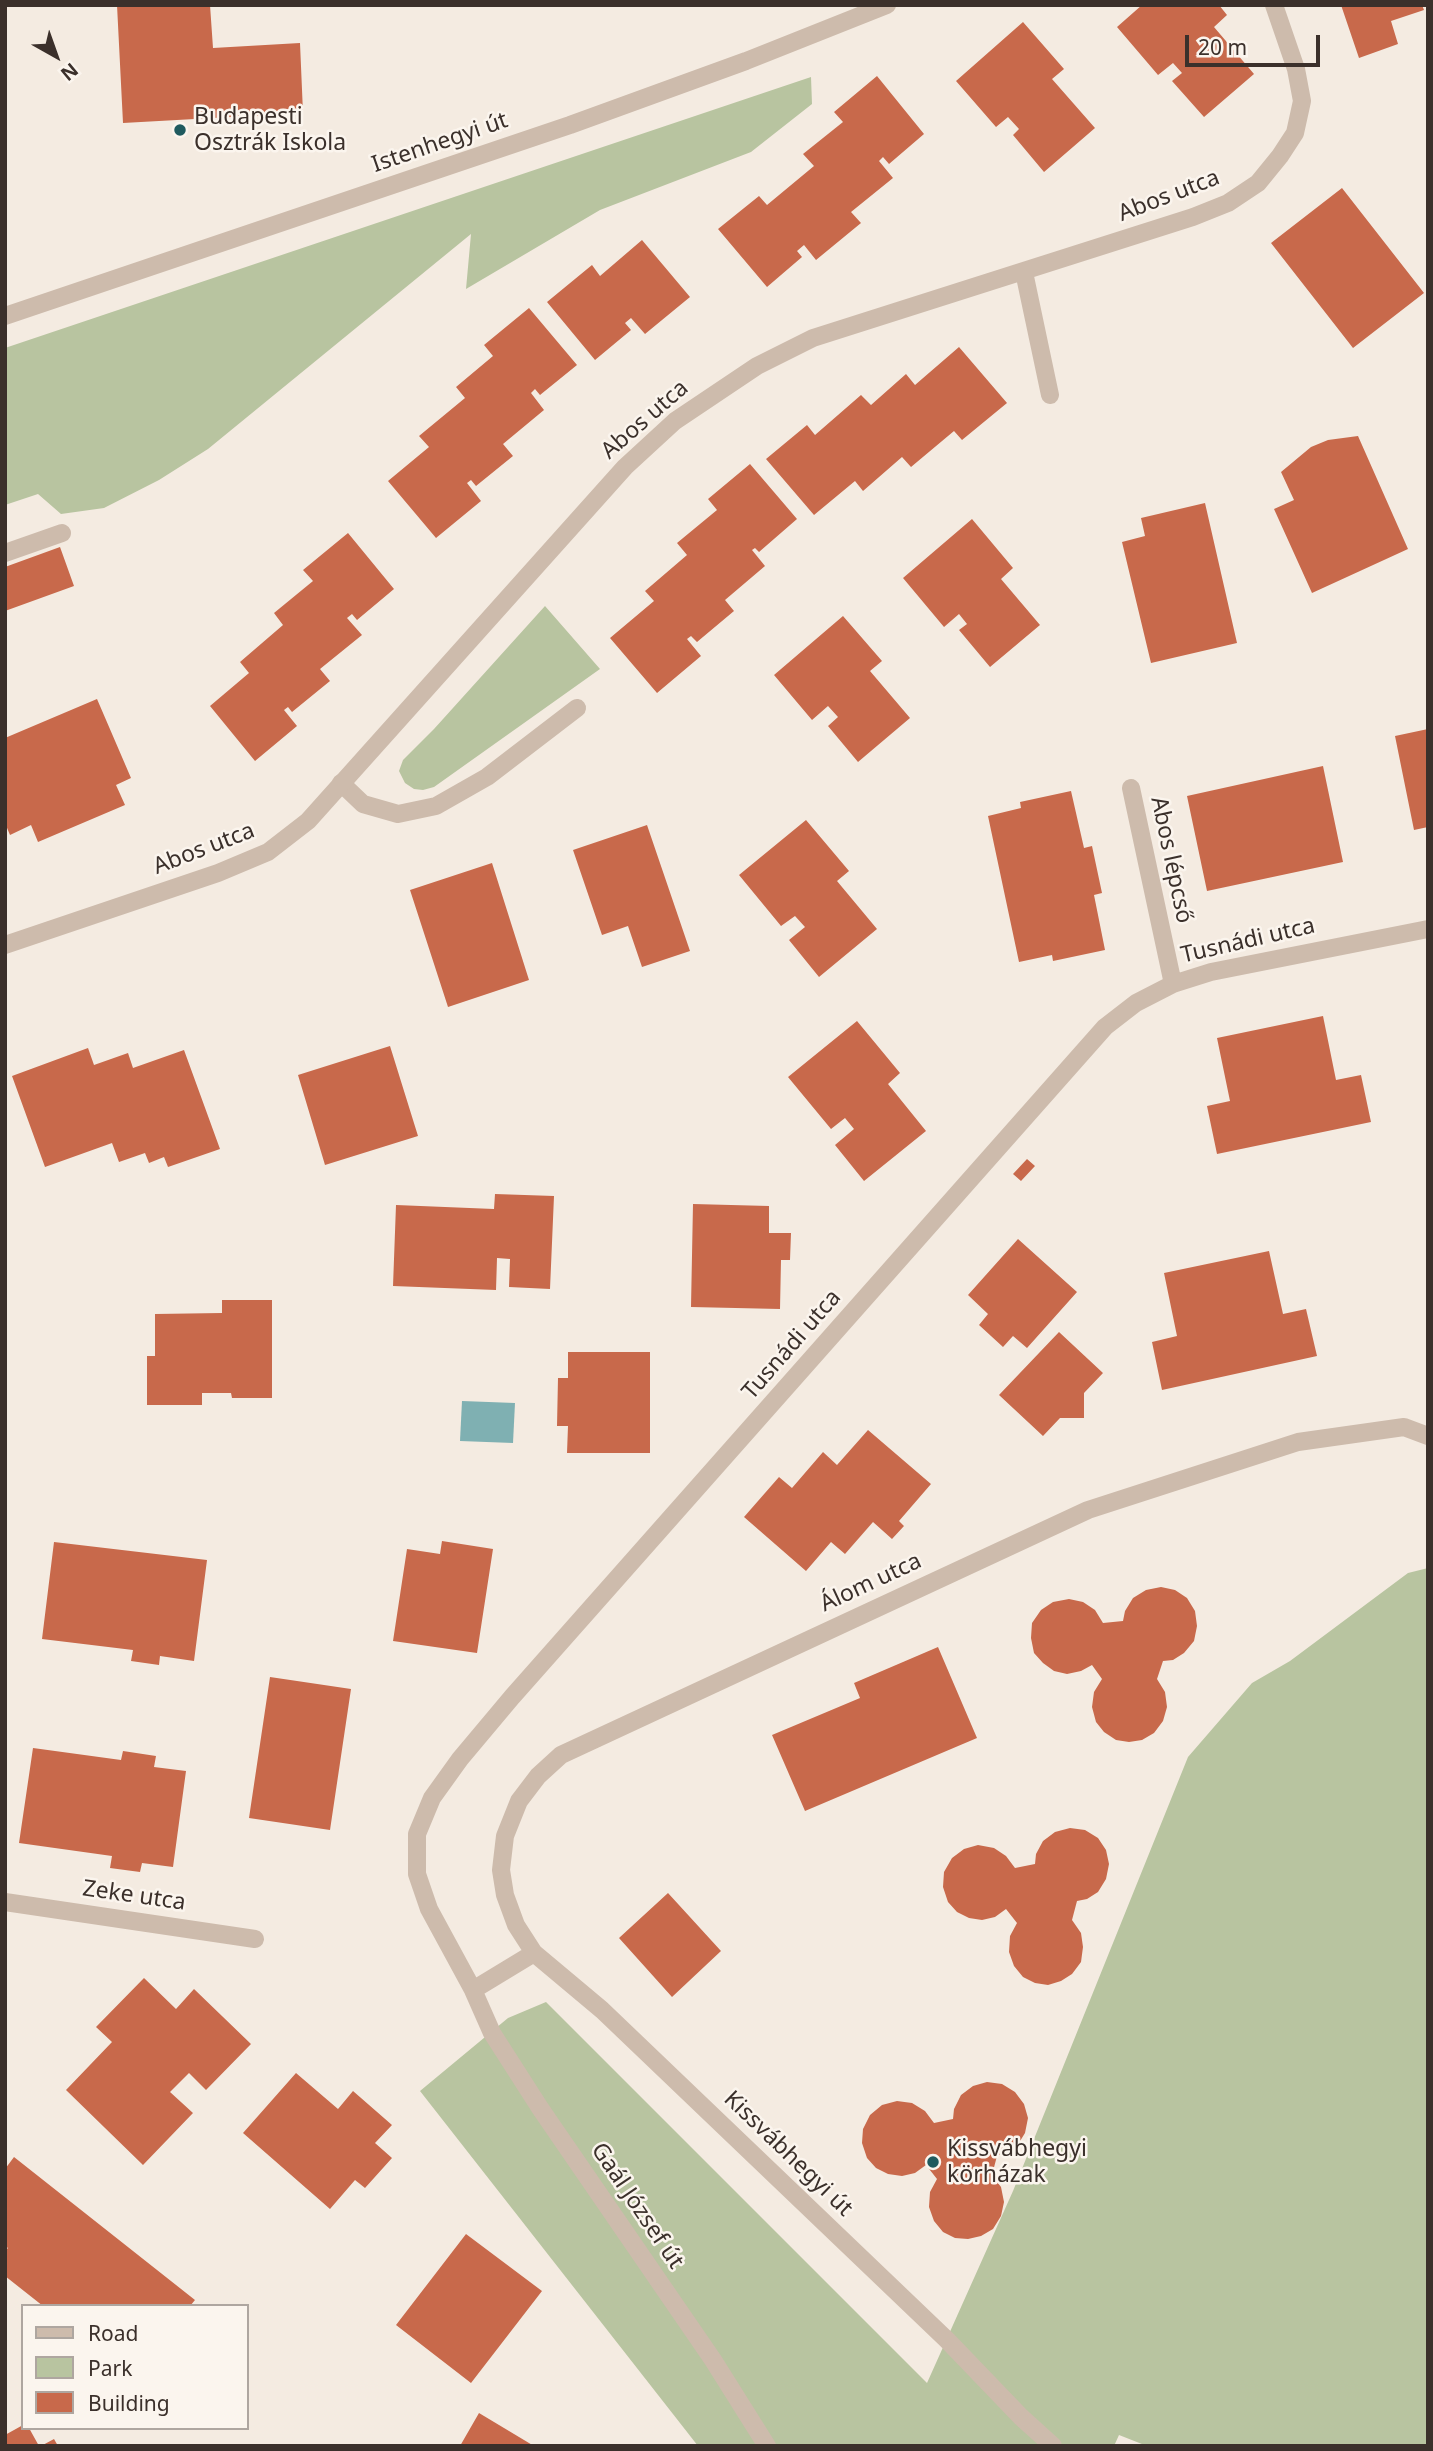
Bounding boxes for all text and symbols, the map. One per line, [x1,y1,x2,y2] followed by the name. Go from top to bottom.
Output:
[21,21,91,91] north arrow
[1188,21,1323,65] scale bar
[1198,33,1247,61] text: 20 m
[55,57,84,87] text: N
[194,103,346,157] place label: Budapesti Osztrák Iskola
[368,107,512,179] street label: Istenhegyi út
[172,122,188,138] marker: Budapesti Osztrák Iskola
[1114,164,1224,228] street label: Abos utca
[596,375,694,465] street label: Abos utca
[1144,794,1198,926] street label: Abos lépcső
[149,817,259,881] street label: Abos utca
[1178,912,1318,970] street label: Tusnádi utca
[737,1284,847,1406] street label: Tusnádi utca
[816,1548,926,1618] street label: Álom utca
[81,1875,187,1917] street label: Zeke utca
[718,2086,858,2222] street label: Kissvábhegyi út
[947,2135,1087,2189] place label: Kissvábhegyi körházak
[585,2138,689,2274] street label: Gaál József út
[925,2154,941,2170] marker: Kissvábhegyi körházak
[21,2304,248,2430] legend
[88,2319,138,2347] text: Road
[88,2354,132,2382] text: Park
[88,2389,170,2417] text: Building

